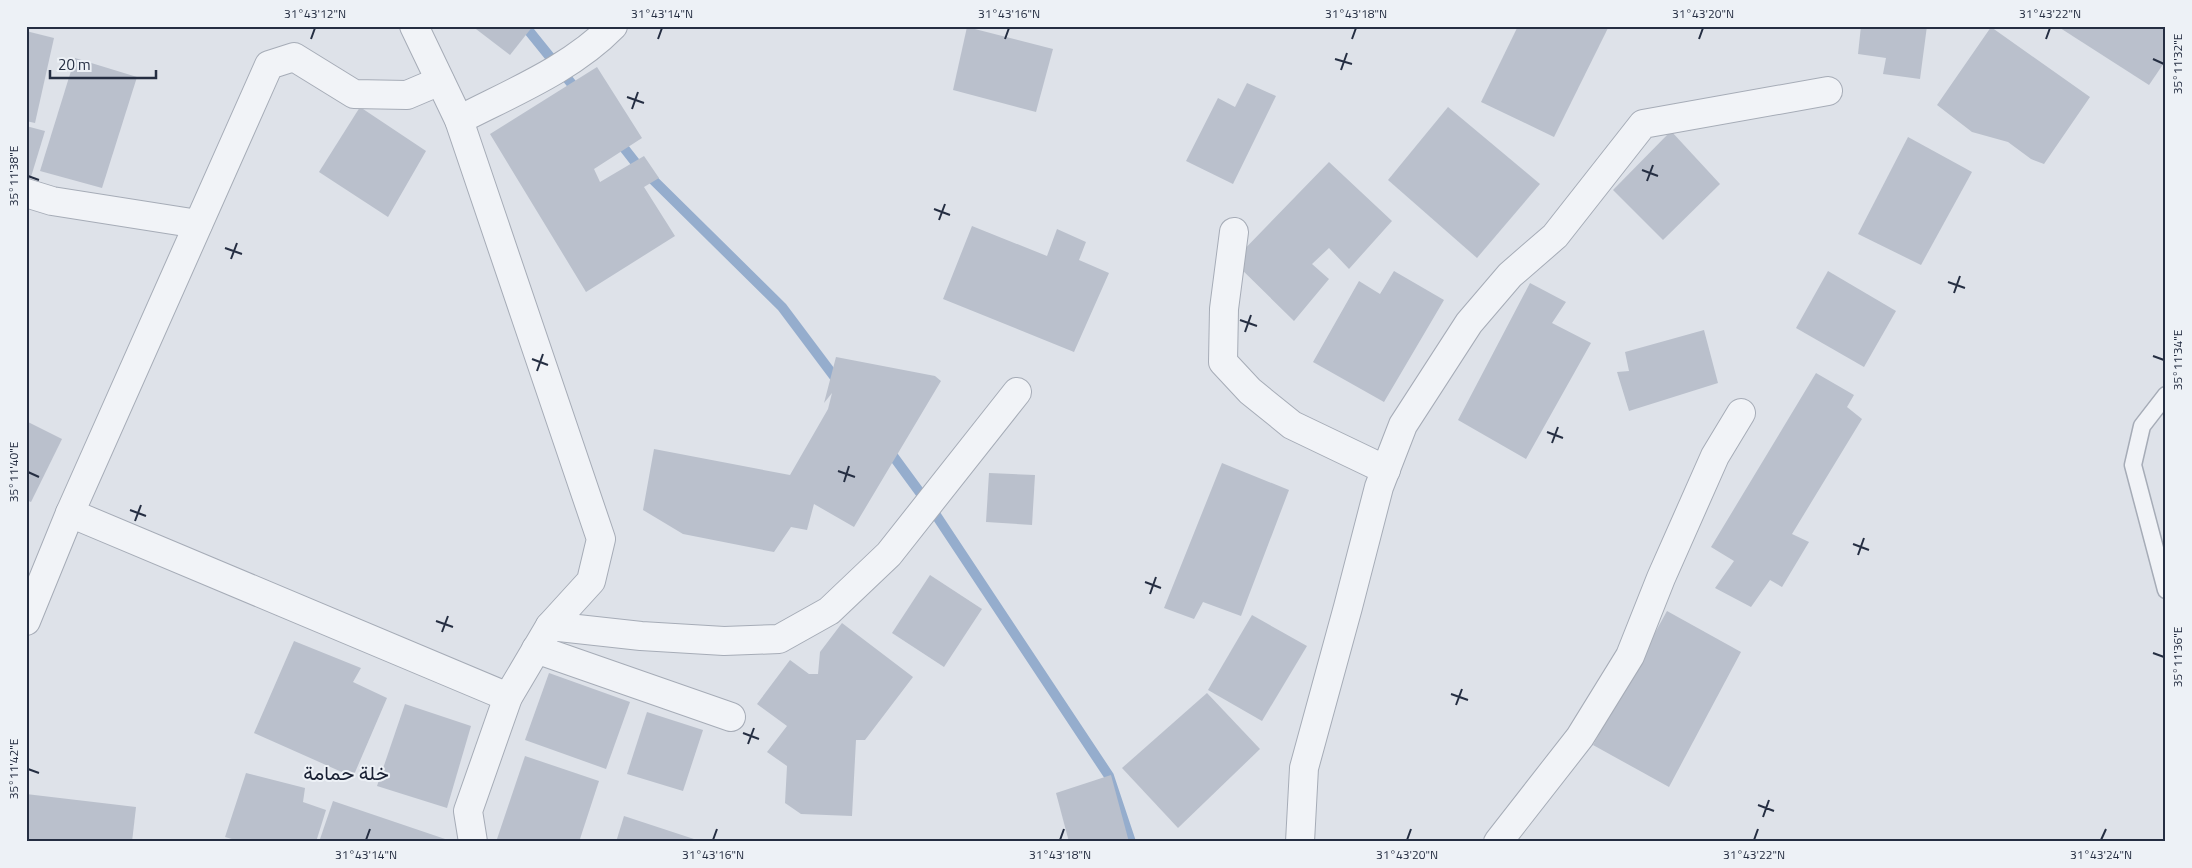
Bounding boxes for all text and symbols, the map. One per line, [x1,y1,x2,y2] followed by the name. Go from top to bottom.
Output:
[284,4,346,23] text: 31°43'12"N
[631,4,693,23] text: 31°43'14"N
[978,4,1040,23] text: 31°43'16"N
[1325,4,1387,23] text: 31°43'18"N
[1672,4,1734,23] text: 31°43'20"N
[2019,4,2081,23] text: 31°43'22"N
[2168,33,2187,94] text: 35°11'32"E
[50,48,156,80] scale bar
[58,53,91,76] text: 20 m
[4,145,23,206] text: 35°11'38"E
[2168,329,2187,390] text: 35°11'34"E
[4,441,23,502] text: 35°11'40"E
[2168,626,2187,687] text: 35°11'36"E
[4,738,23,799] text: 35°11'42"E
[303,757,389,788] district label: خلة حمامة
[335,845,397,864] text: 31°43'14"N
[682,845,744,864] text: 31°43'16"N
[1029,845,1091,864] text: 31°43'18"N
[1376,845,1438,864] text: 31°43'20"N
[1723,845,1785,864] text: 31°43'22"N
[2070,845,2132,864] text: 31°43'24"N

